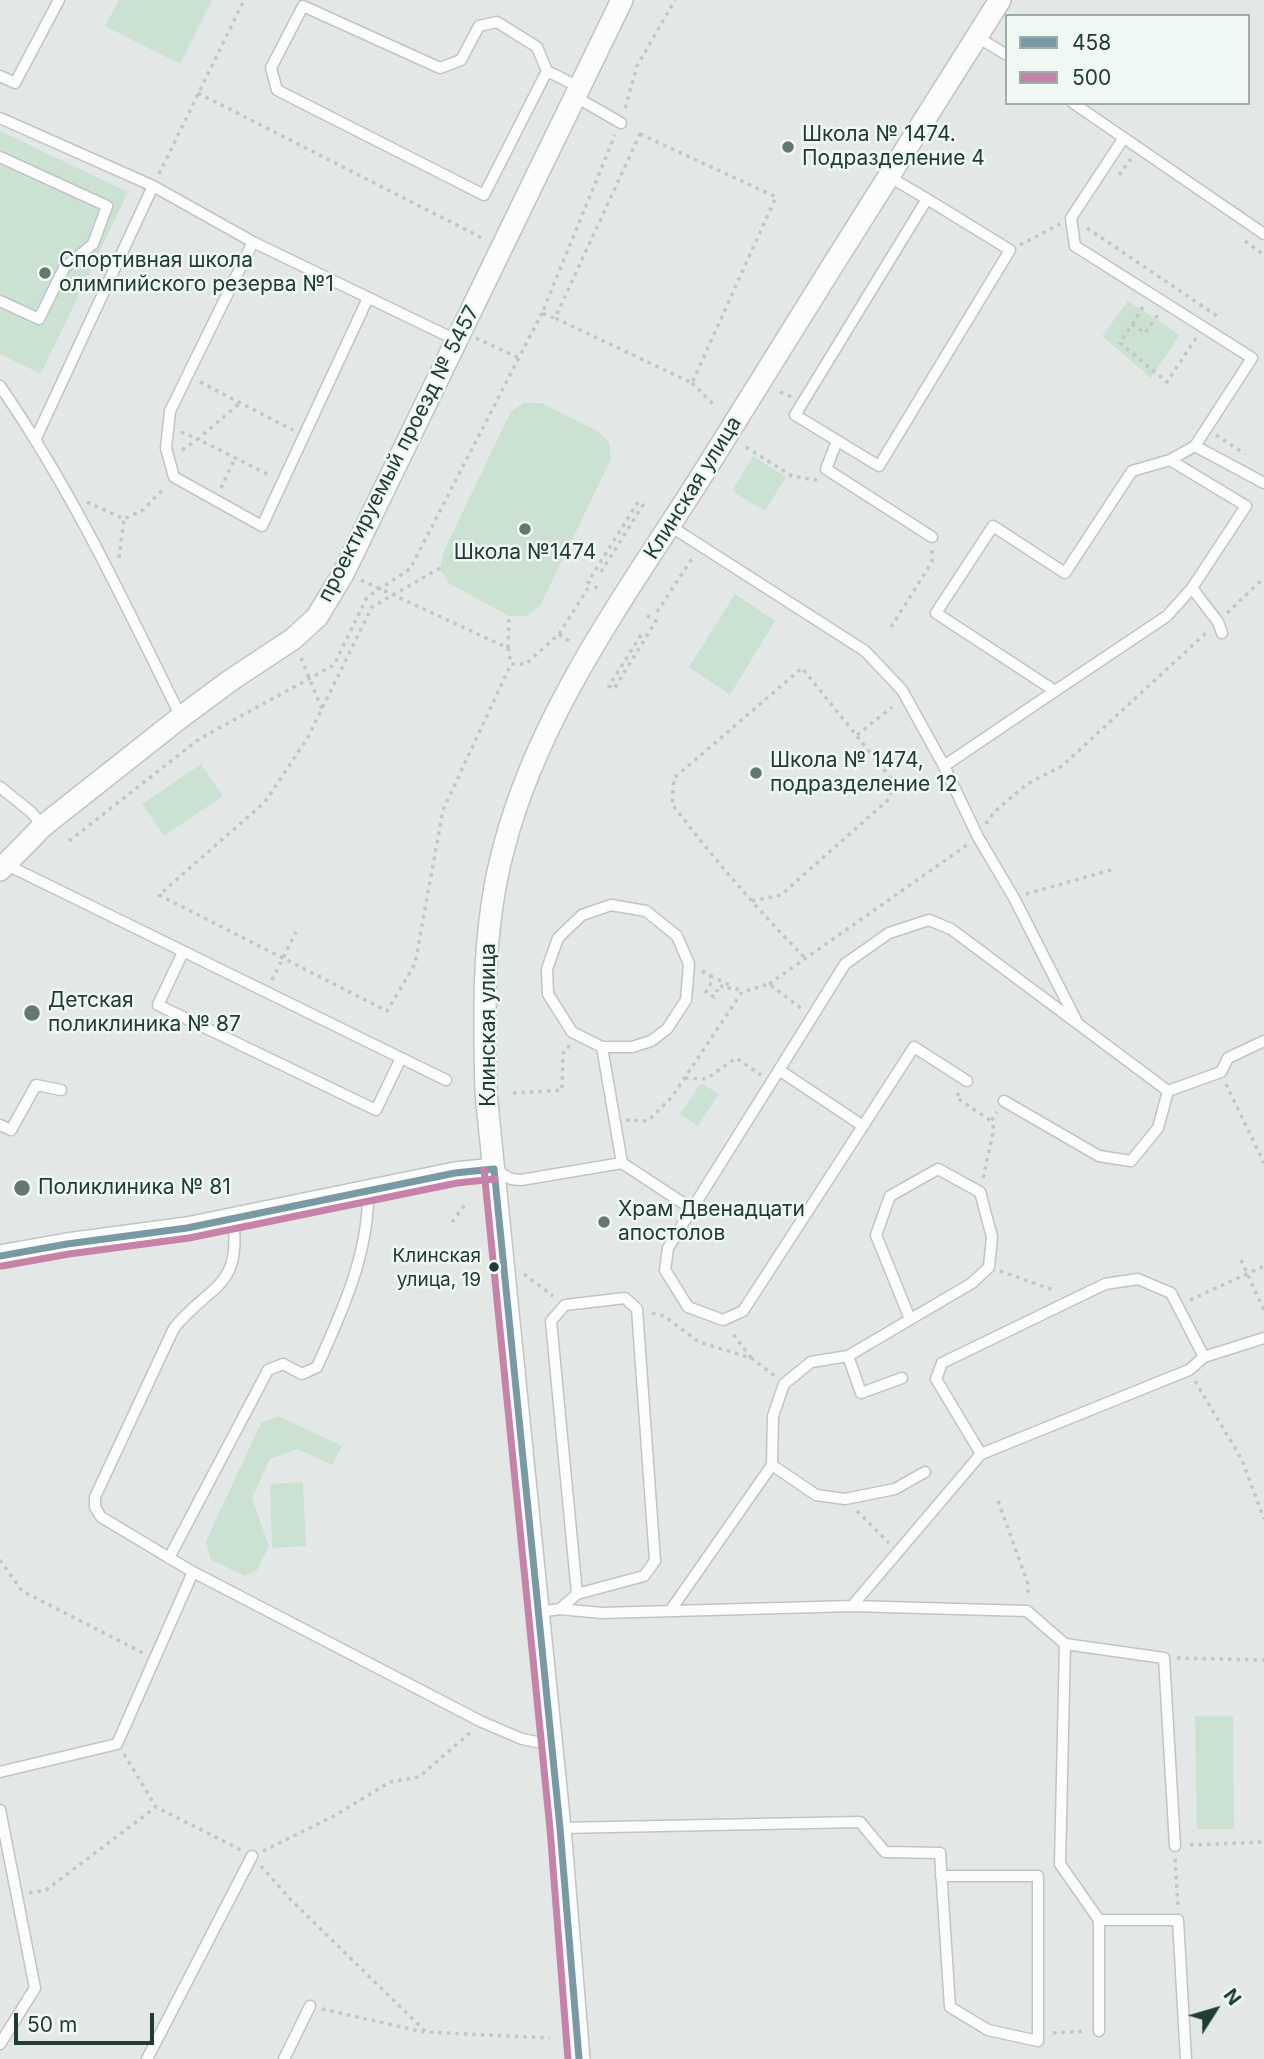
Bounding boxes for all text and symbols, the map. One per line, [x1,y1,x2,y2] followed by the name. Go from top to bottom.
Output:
[1005,14,1250,105] legend
[1072,30,1111,55] text: 458
[1072,65,1111,90] text: 500
[802,122,985,172] place label: Школа № 1474. Подразделение 4
[780,139,796,155] marker: Школа № 1474. Подразделение 4
[59,248,334,298] place label: Спортивная школа олимпийского резерва №1
[37,265,53,281] marker: Спортивная школа олимпийского резерва №1
[313,302,485,606] street label: проектируемый проезд № 5457
[639,412,747,564] street label: Клинская улица
[517,521,533,537] marker: Школа №1474
[454,540,596,566] place label: Школа №1474
[770,748,957,798] place label: Школа № 1474, подразделение 12
[748,765,764,781] marker: Школа № 1474, подразделение 12
[476,943,502,1107] street label: Клинская улица
[48,988,241,1038] place label: Детская поликлиника № 87
[22,1003,42,1023] marker: Детская поликлиника № 87
[38,1175,231,1201] place label: Поликлиника № 81
[12,1178,32,1198] marker: Поликлиника № 81
[618,1197,805,1247] place label: Храм Двенадцати апостолов
[596,1214,612,1230] marker: Храм Двенадцати апостолов
[392,1245,481,1289] place label: Клинская улица, 19
[487,1260,501,1274] marker: Клинская улица, 19
[1180,1975,1250,2045] north arrow
[1219,1984,1246,2010] text: N
[18,2000,158,2044] scale bar
[27,2012,77,2037] text: 50 m

